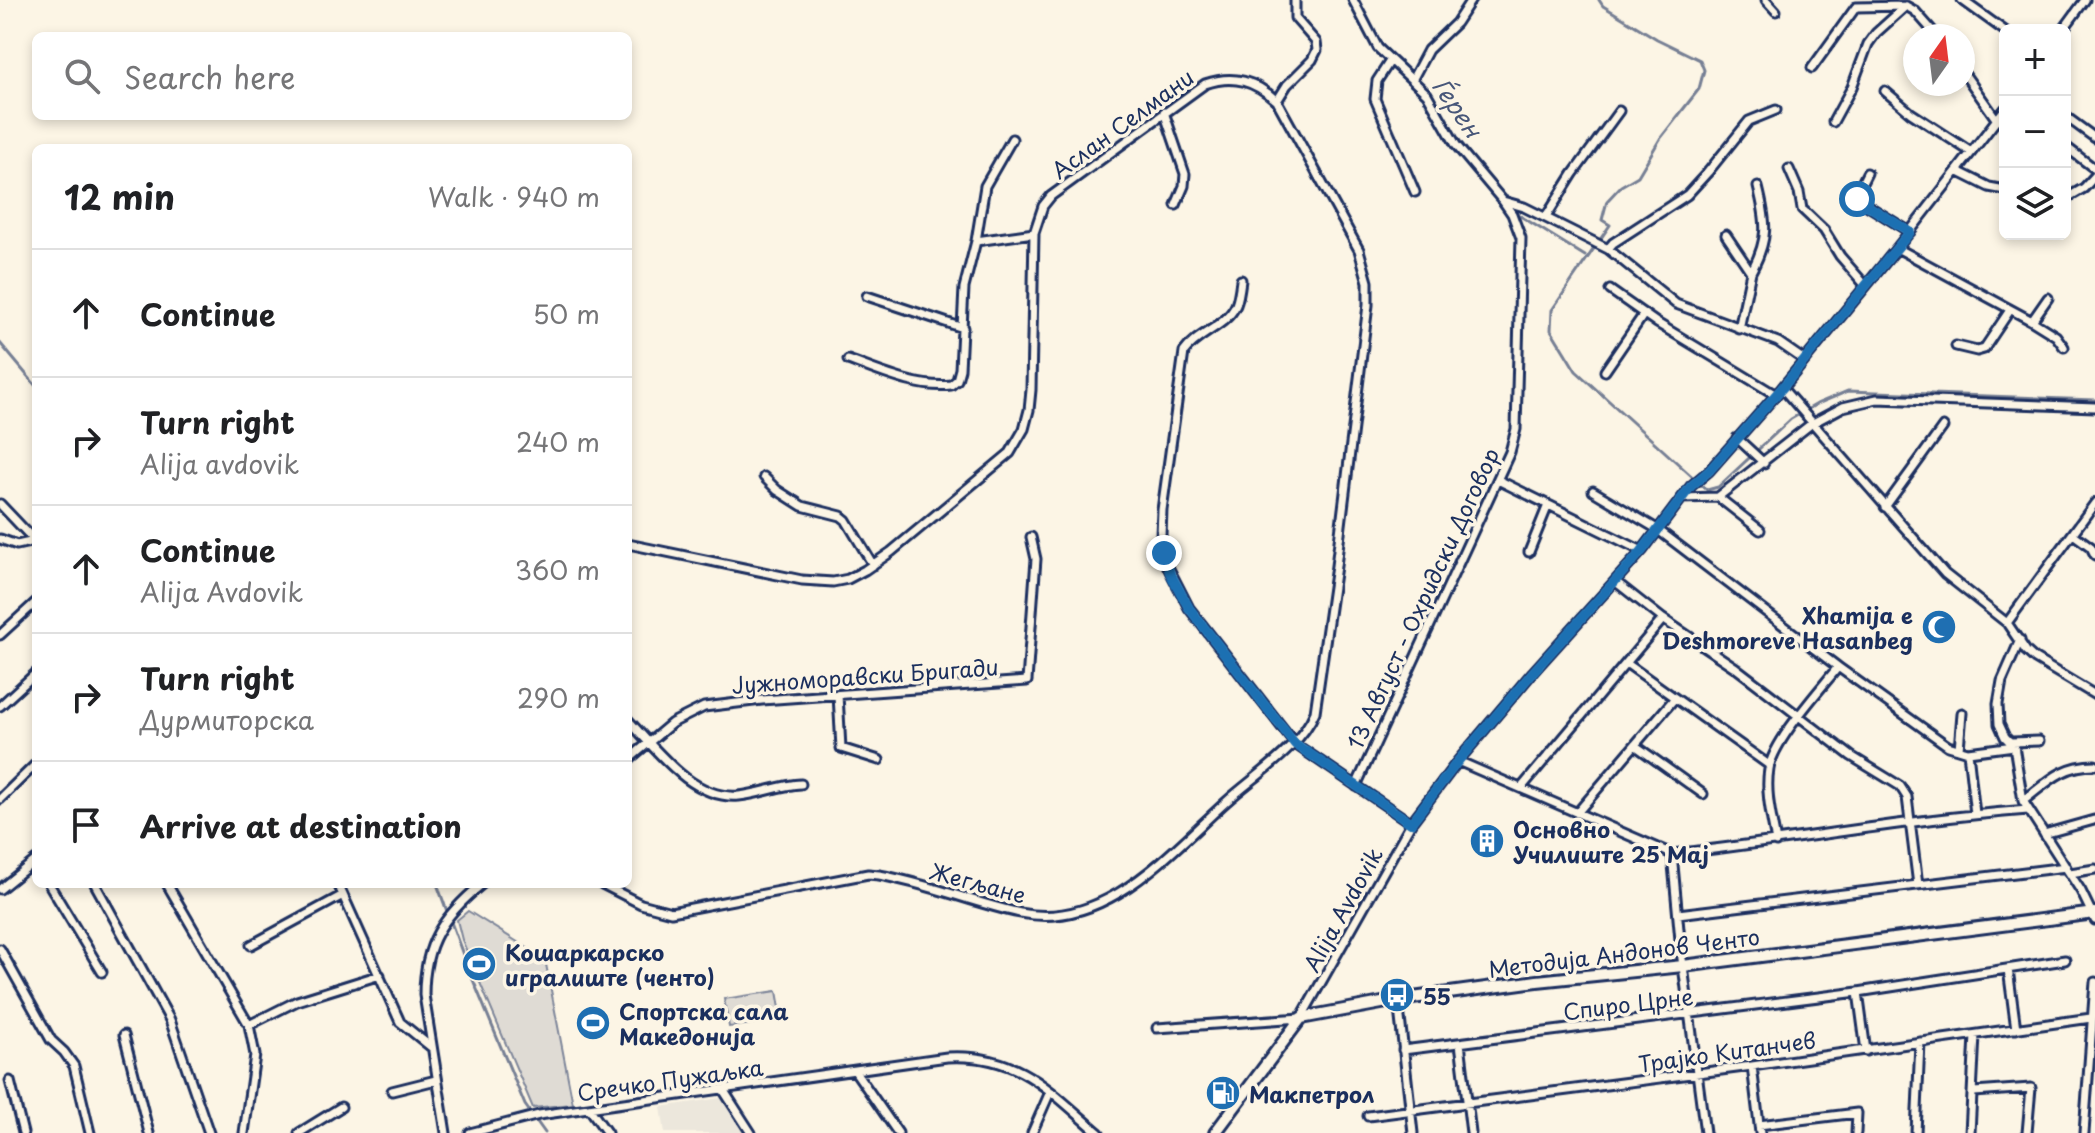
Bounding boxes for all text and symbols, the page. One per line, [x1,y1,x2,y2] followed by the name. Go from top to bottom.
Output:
[1903,24,1975,96] north arrow
[1999,24,2071,240] map controls
[1999,24,2071,96] button: +
[32,32,632,120] search box
[60,54,104,98] icon: search
[124,54,296,99] text: Search here
[1044,60,1200,186] street label: Аслан Селмани
[1424,70,1493,146] water label: Ѓерен
[1999,96,2071,168] button: −
[1999,168,2071,240] button: layers
[64,170,175,222] text: 12 min
[428,177,600,216] text: Walk · 940 m
[1839,181,1875,217] route start
[64,291,108,335] icon: ahead
[140,291,275,336] text: Continue
[533,294,600,333] text: 50 m
[140,399,295,444] text: Turn right
[64,419,108,463] icon: right
[516,422,600,461] text: 240 m
[1338,442,1506,754] street label: 13 Август - Охридски Договор
[140,444,299,483] text: Alija avdovik
[140,527,275,572] text: Continue
[1146,535,1182,571] route end
[64,547,108,591] icon: ahead
[515,550,600,589] text: 360 m
[140,572,303,611] text: Alija Avdovik
[1662,598,1913,656] place label: Xhamija e Deshmoreve Hasanbeg
[1920,608,1958,646] mosque icon: Xhamija e Deshmoreve Hasanbeg
[730,649,1000,701] street label: Јужноморавски Бригади
[140,655,295,700] text: Turn right
[64,675,108,719] icon: right
[517,678,600,717] text: 290 m
[140,700,314,739] text: Дурмиторска
[64,803,108,847] icon: arrive
[140,803,462,848] text: Arrive at destination
[1513,812,1709,870] place label: Основно Училиште 25 Мај
[1468,822,1506,860] building icon: Основно Училиште 25 Мај
[1294,841,1390,977] street label: Alija Avdovik
[926,853,1030,911] street label: Жегљане
[1487,919,1761,985] street label: Методија Андонов Ченто
[505,935,715,993] place label: Кошаркарско игралиште (ченто)
[460,945,498,983] sports icon: Кошаркарско игралиште (ченто)
[1378,976,1416,1014] bus stop icon: 55
[1423,979,1451,1012] place label: 55
[1561,979,1695,1027] street label: Спиро Црне
[619,994,789,1052] place label: Спортска сала Македонија
[574,1004,612,1042] sports icon: Спортска сала Македонија
[1636,1022,1818,1080] street label: Трајко Китанчев
[575,1050,765,1108] street label: Сречко Пужаљка
[1204,1074,1242,1112] fuel station icon: Макпетрол
[1249,1077,1374,1110] place label: Макпетрол

